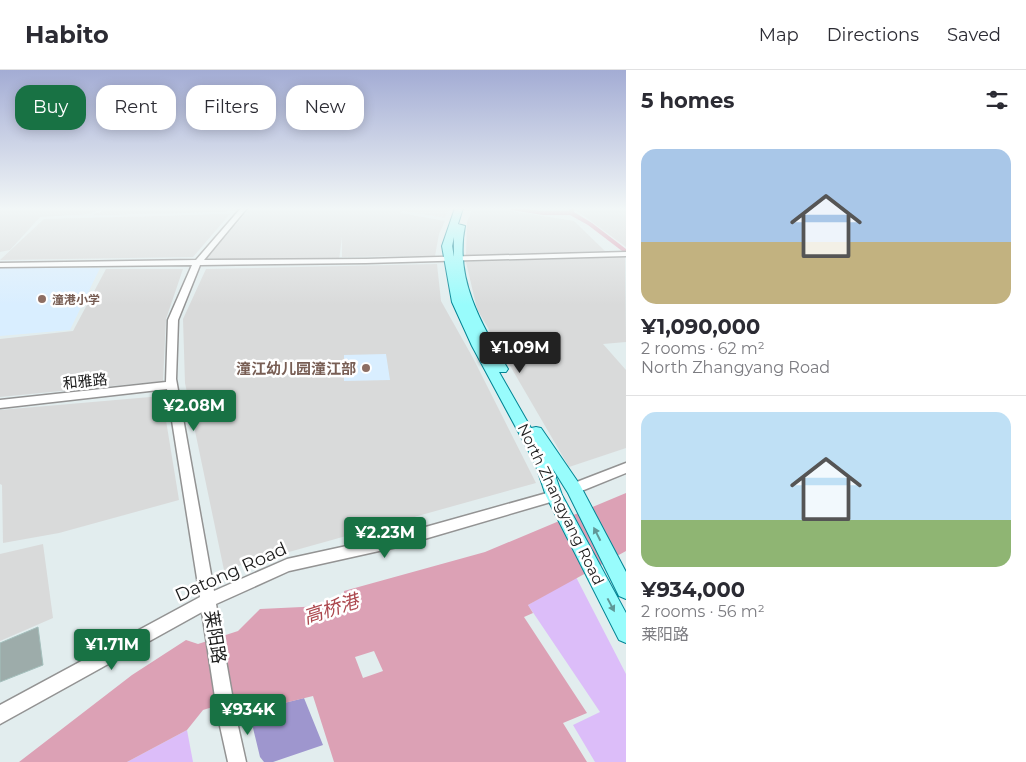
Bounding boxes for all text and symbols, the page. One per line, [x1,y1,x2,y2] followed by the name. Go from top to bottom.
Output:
[25,20,109,49] text: Habito
[759,24,799,46] text: Map
[827,24,919,46] text: Directions
[947,24,1001,46] text: Saved
[15,85,86,130] chip: Buy
[96,85,176,130] chip: Rent
[186,85,276,130] chip: Filters
[286,85,364,130] chip: New
[983,86,1011,114] icon: filters
[641,88,734,113] text: 5 homes
[781,181,871,271] icon: home
[52,292,100,307] place label: 潼港小学
[36,293,48,305] marker: 潼港小学
[641,314,760,339] text: ¥1,090,000
[479,332,561,374] pin: ¥1.09M
[491,338,549,357] text: ¥1.09M
[641,339,765,358] text: 2 rooms · 62 m²
[641,358,830,377] text: North Zhangyang Road
[236,359,356,378] place label: 潼江幼儿园潼江部
[360,362,372,374] marker: 潼江幼儿园潼江部
[62,369,108,393] street label: 和雅路
[153,390,235,432] pin: ¥2.08M
[163,396,225,415] text: ¥2.08M
[514,420,608,588] street label: North Zhangyang Road
[781,444,871,534] icon: home
[344,516,426,559] pin: ¥2.23M
[355,523,415,542] text: ¥2.23M
[593,527,601,542] one-way arrow
[172,538,290,606] street label: Datong Road
[641,577,745,602] text: ¥934,000
[300,588,365,629] water label: 高桥港
[606,598,615,611] one-way arrow
[641,602,765,621] text: 2 rooms · 56 m²
[200,609,230,665] street label: 莱阳路
[641,625,689,644] text: 莱阳路
[71,628,153,671] pin: ¥1.71M
[85,635,139,654] text: ¥1.71M
[213,694,283,736] pin: ¥934K
[221,700,275,719] text: ¥934K

